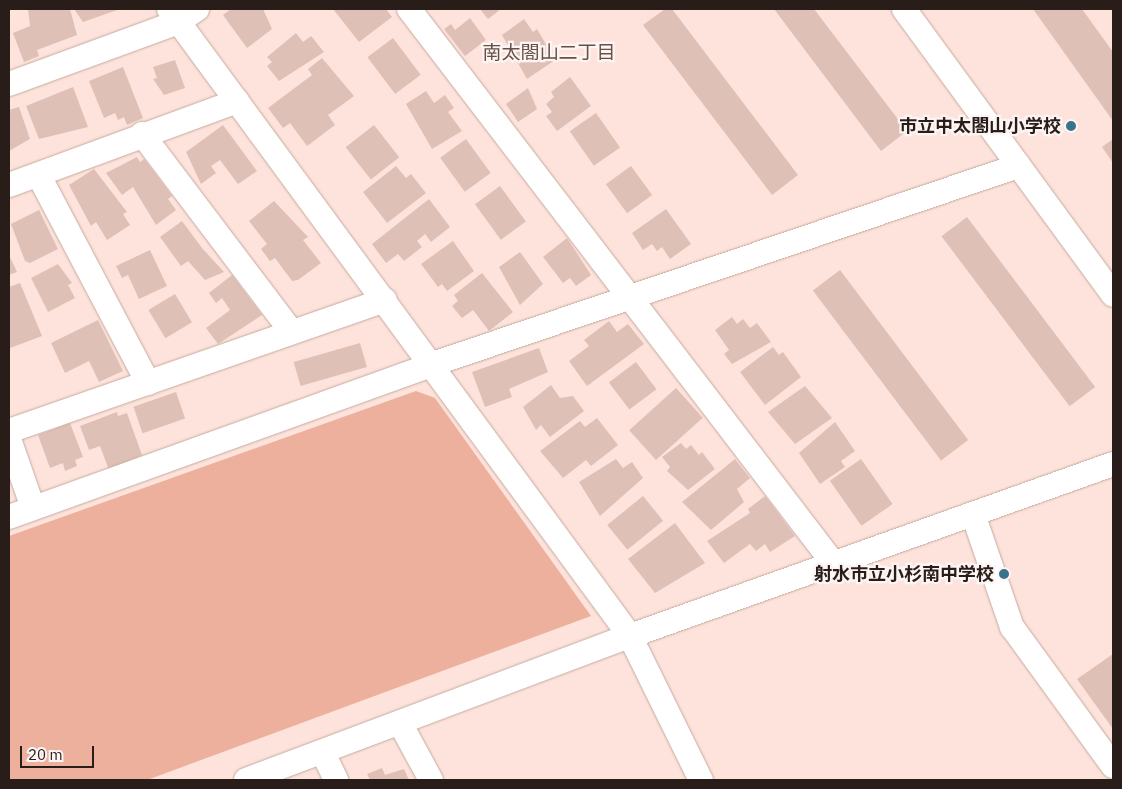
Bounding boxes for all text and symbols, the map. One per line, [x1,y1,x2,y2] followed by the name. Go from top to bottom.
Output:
[483,42,615,64] district label: 南太閤山二丁目
[899,115,1061,137] place label: 市立中太閤山小学校
[1065,120,1077,132] marker: 市立中太閤山小学校
[814,563,994,585] place label: 射水市立小杉南中学校
[998,568,1010,580] marker: 射水市立小杉南中学校
[22,736,96,768] scale bar
[28,745,63,764] text: 20 m

